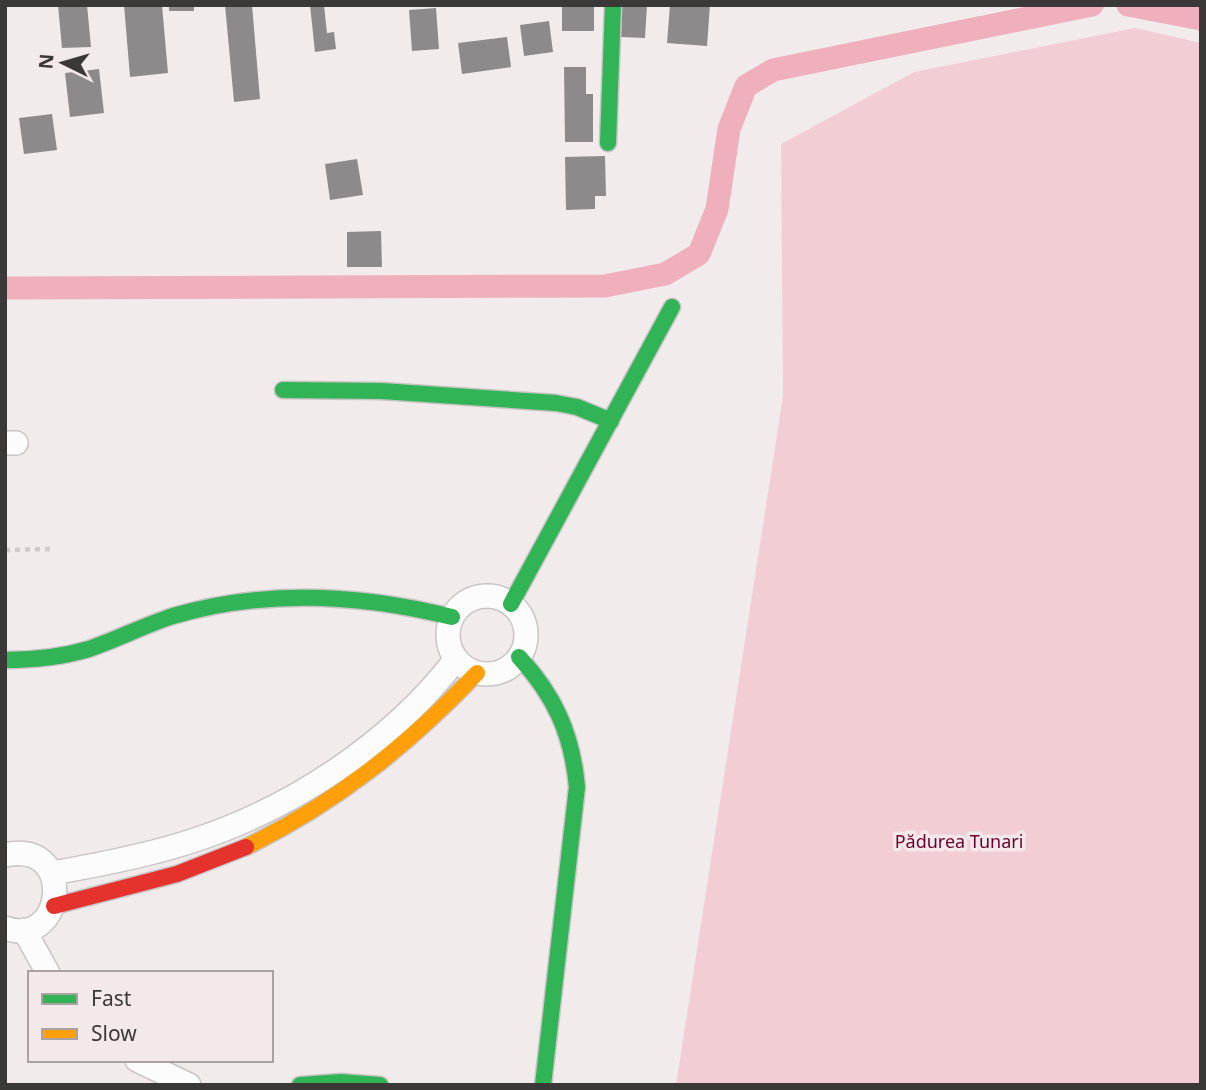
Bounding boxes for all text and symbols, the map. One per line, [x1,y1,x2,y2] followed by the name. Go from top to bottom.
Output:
[28,28,98,98] north arrow
[32,53,60,70] text: N
[895,829,1023,853] park label: Pădurea Tunari
[28,971,273,1062] legend
[91,984,132,1012] text: Fast
[91,1019,137,1047] text: Slow

